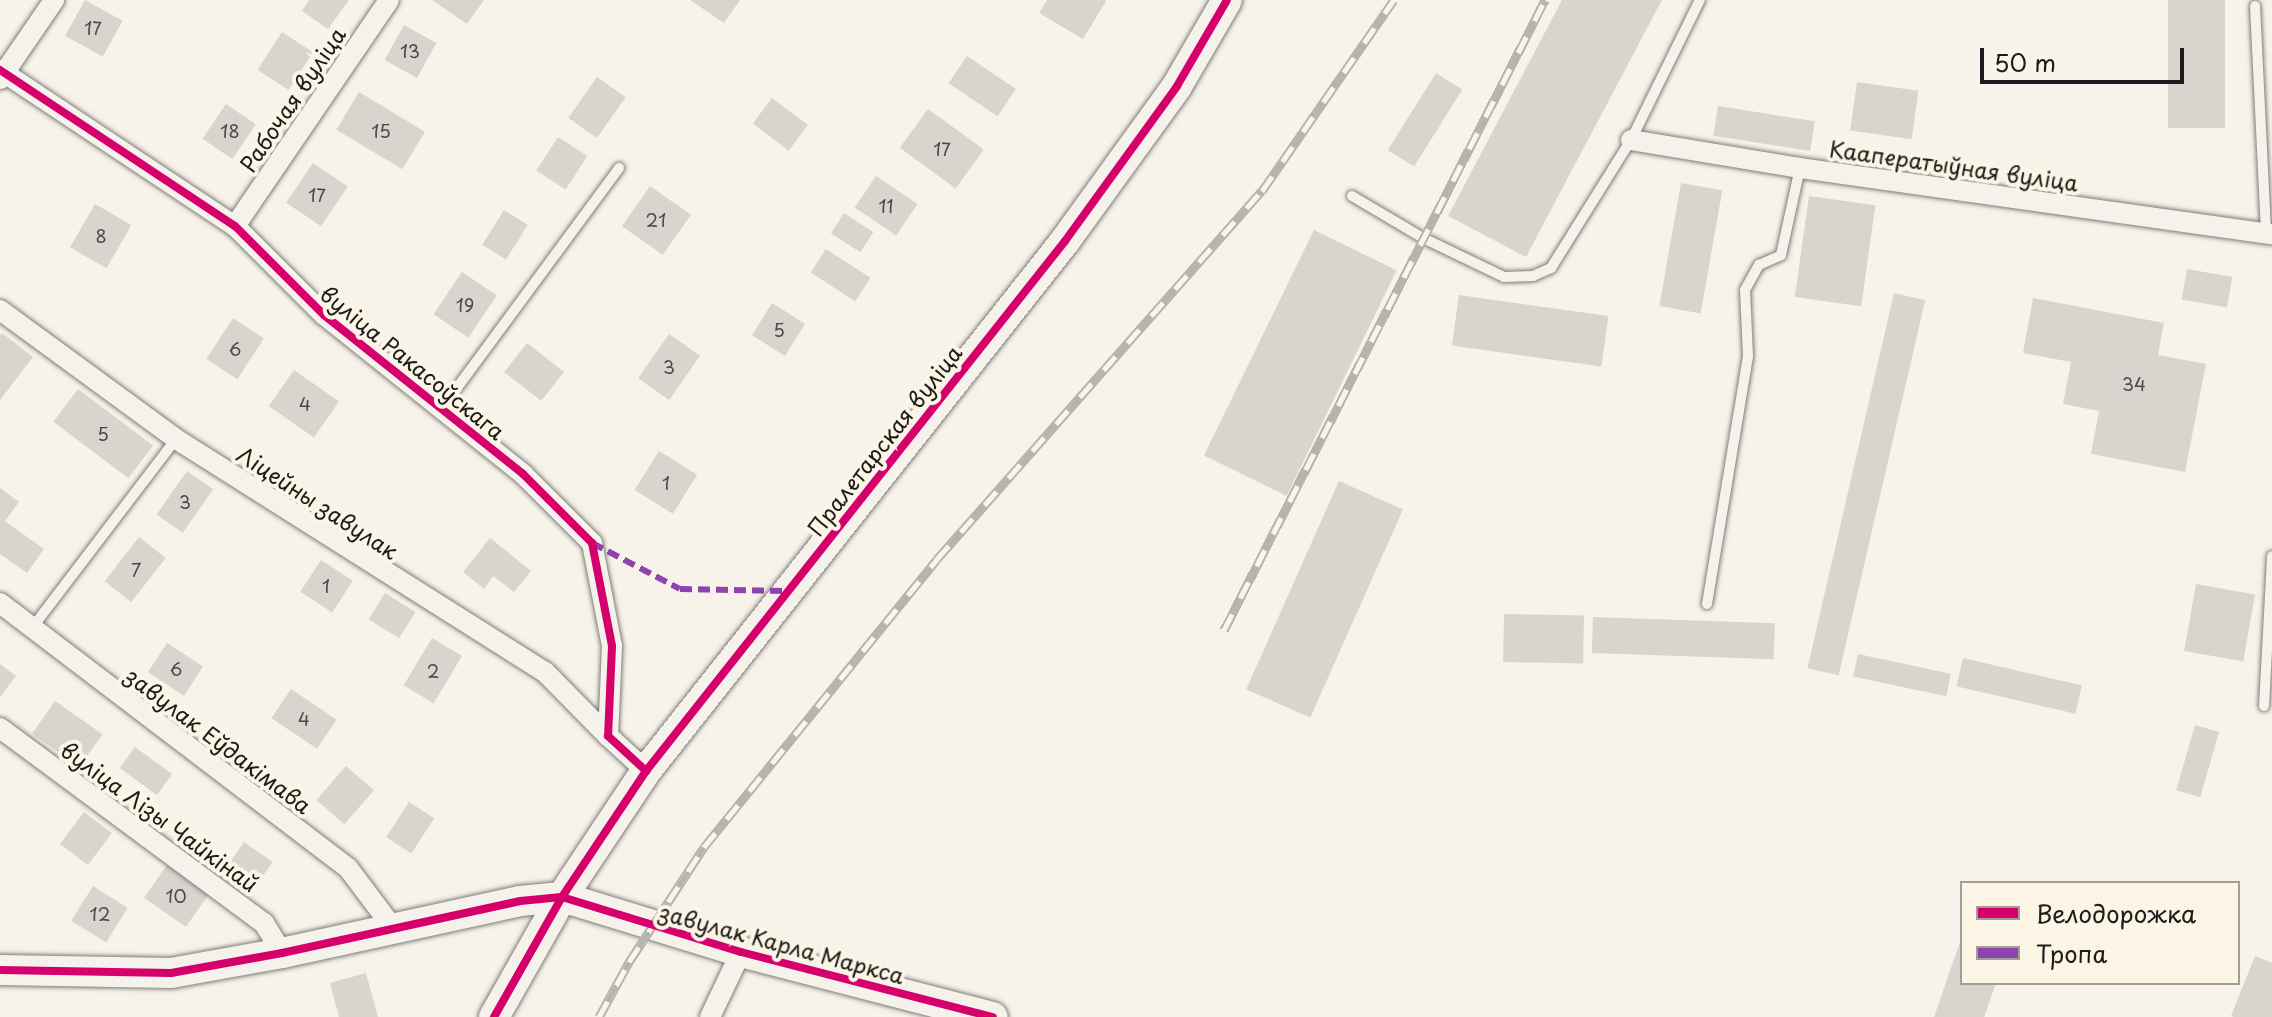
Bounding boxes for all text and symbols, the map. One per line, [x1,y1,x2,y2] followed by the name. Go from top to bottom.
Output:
[84,17,102,39] house number: 17
[234,22,350,176] street label: Рабочая вуліца
[1984,32,2188,82] scale bar
[400,40,420,62] house number: 13
[1994,44,2056,80] text: 50 m
[220,120,240,142] house number: 18
[371,120,391,142] house number: 15
[1827,134,2081,196] street label: Кааператыўная вуліца
[933,138,951,160] house number: 17
[308,184,326,206] house number: 17
[878,195,894,217] house number: 11
[646,209,666,231] house number: 21
[95,225,107,247] house number: 8
[316,280,510,444] street label: вуліца Ракасоўскага
[456,294,474,316] house number: 19
[773,319,785,341] house number: 5
[229,338,241,360] house number: 6
[801,339,967,541] street label: Пралетарская вуліца
[663,356,675,378] house number: 3
[2122,373,2146,395] house number: 34
[299,393,311,415] house number: 4
[97,423,109,445] house number: 5
[232,440,404,564] street label: Ліцейны завулак
[662,472,670,494] house number: 1
[179,491,191,513] house number: 3
[131,559,141,581] house number: 7
[322,575,330,597] house number: 1
[170,658,182,680] house number: 6
[427,660,439,682] house number: 2
[121,662,317,818] street label: завулак Еўдакімава
[298,708,310,730] house number: 4
[56,735,264,897] street label: вуліца Лізы Чайкінай
[1960,881,2240,985] legend
[165,885,187,907] house number: 10
[2036,895,2196,931] text: Велодорожка
[656,897,908,989] street label: завулак Карла Маркса
[90,903,110,925] house number: 12
[2036,935,2107,971] text: Тропа

